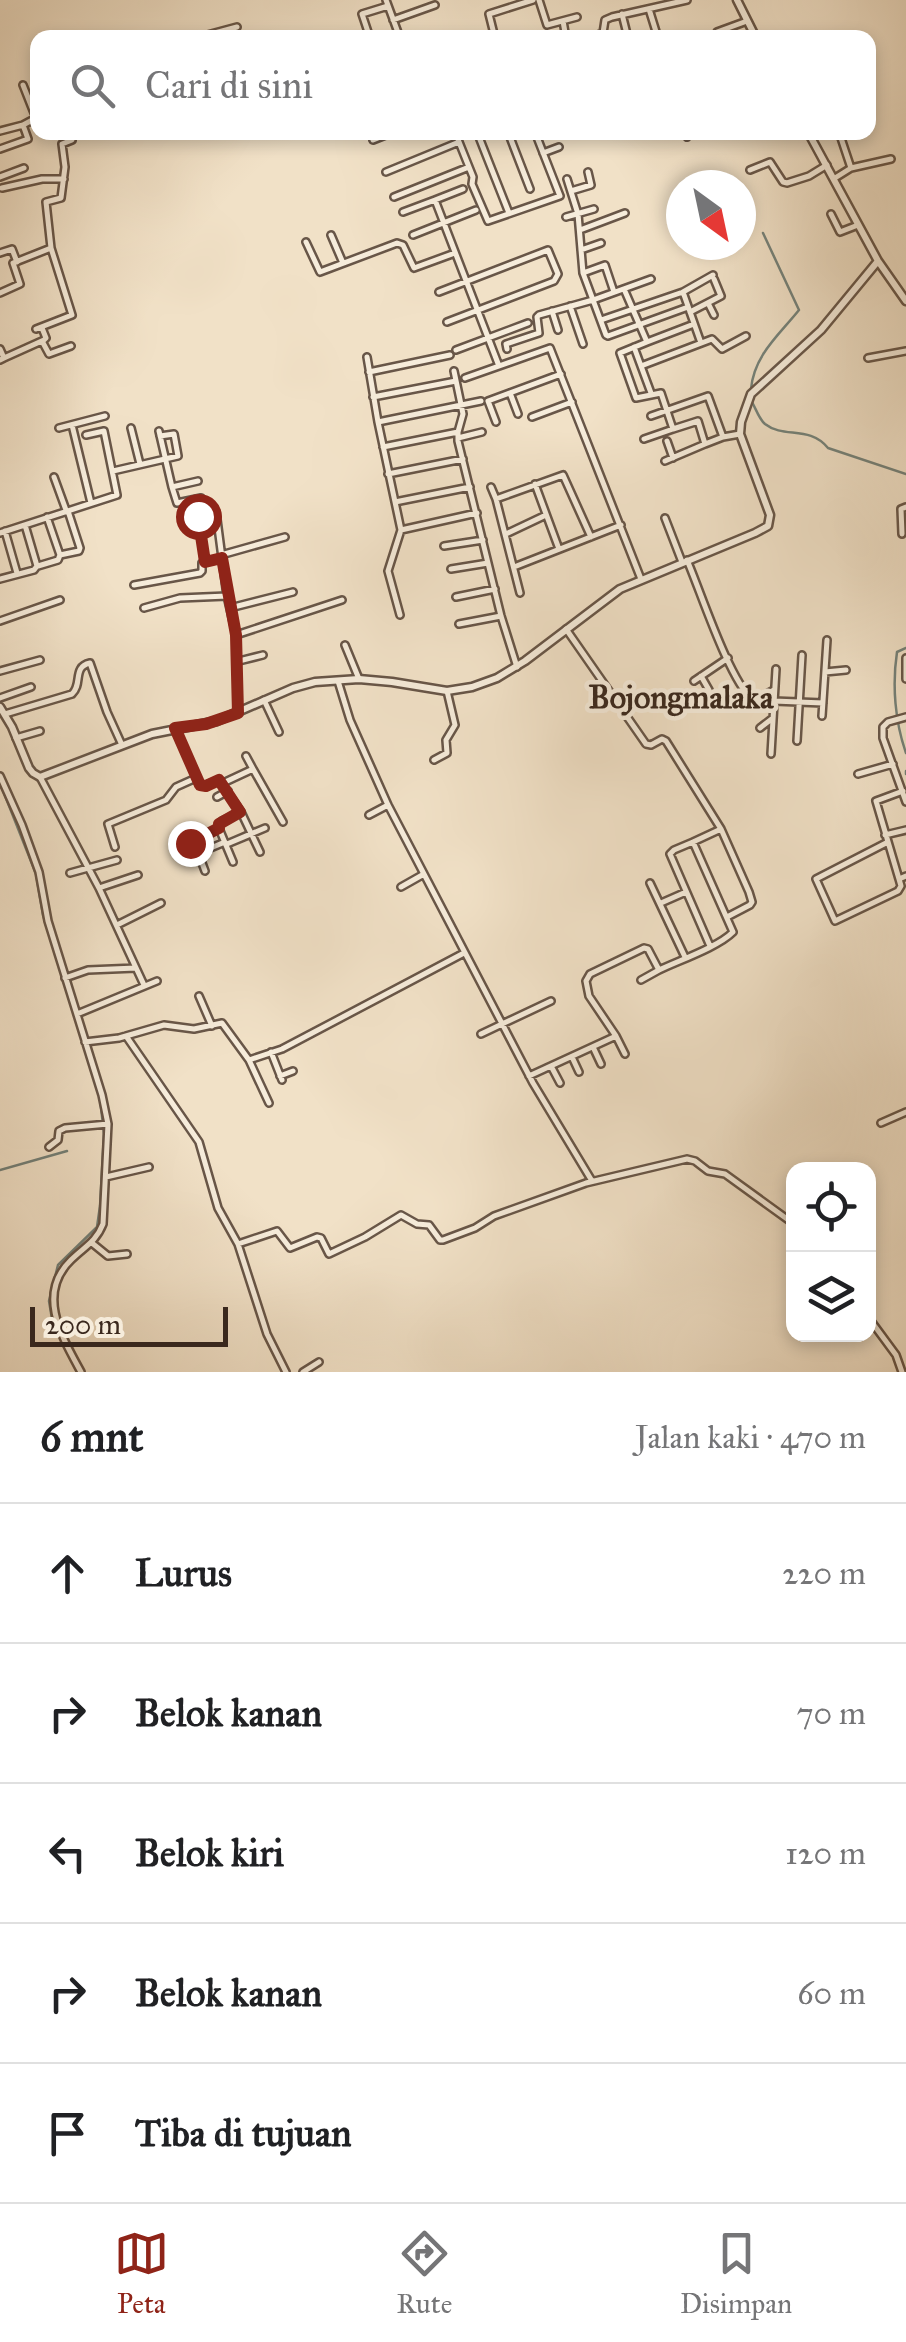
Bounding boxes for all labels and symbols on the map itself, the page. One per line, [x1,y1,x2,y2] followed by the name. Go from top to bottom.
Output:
[666,170,756,260] north arrow
[176,494,222,540] route start
[589,678,775,717] district label: Bojongmalaka
[168,821,214,867] route end
[30,1302,228,1346] scale bar

